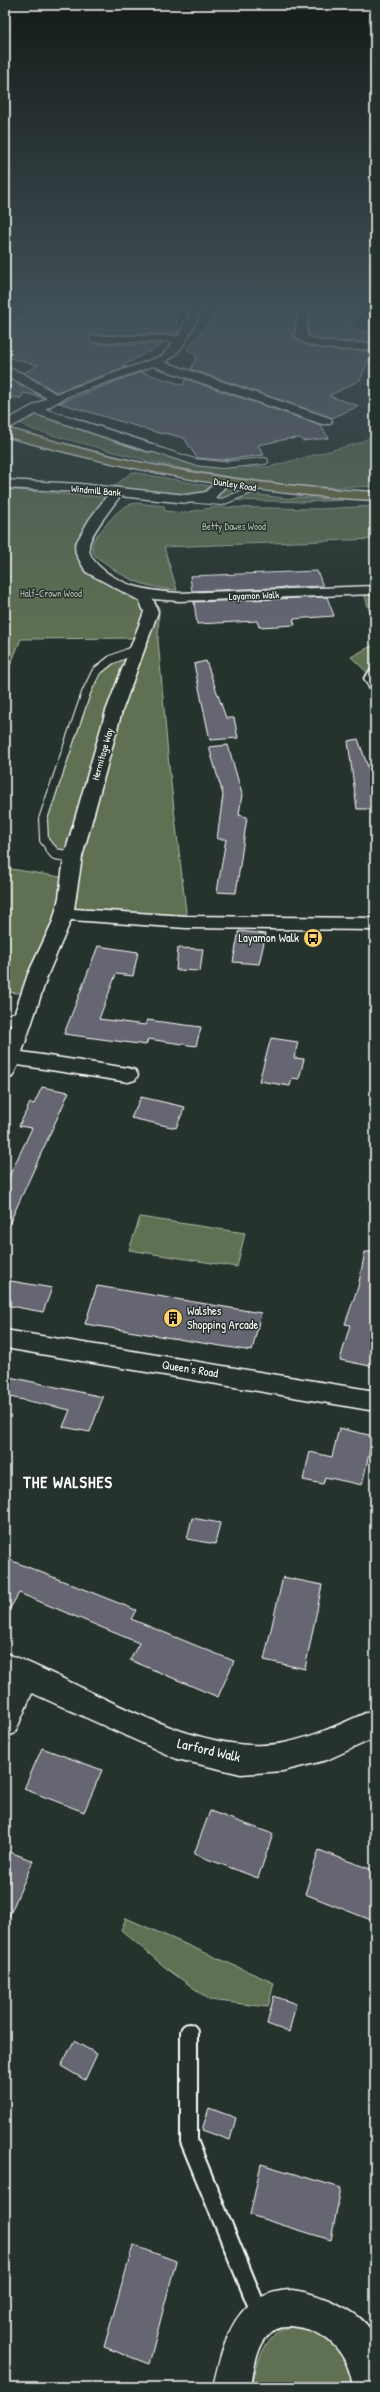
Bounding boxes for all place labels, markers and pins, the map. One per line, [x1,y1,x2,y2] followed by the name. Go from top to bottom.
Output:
[302,927,324,949] bus stop icon: Layamon Walk
[239,929,299,946] place label: Layamon Walk
[187,1302,258,1333] place label: Walshes Shopping Arcade
[162,1307,184,1329] building icon: Walshes Shopping Arcade

